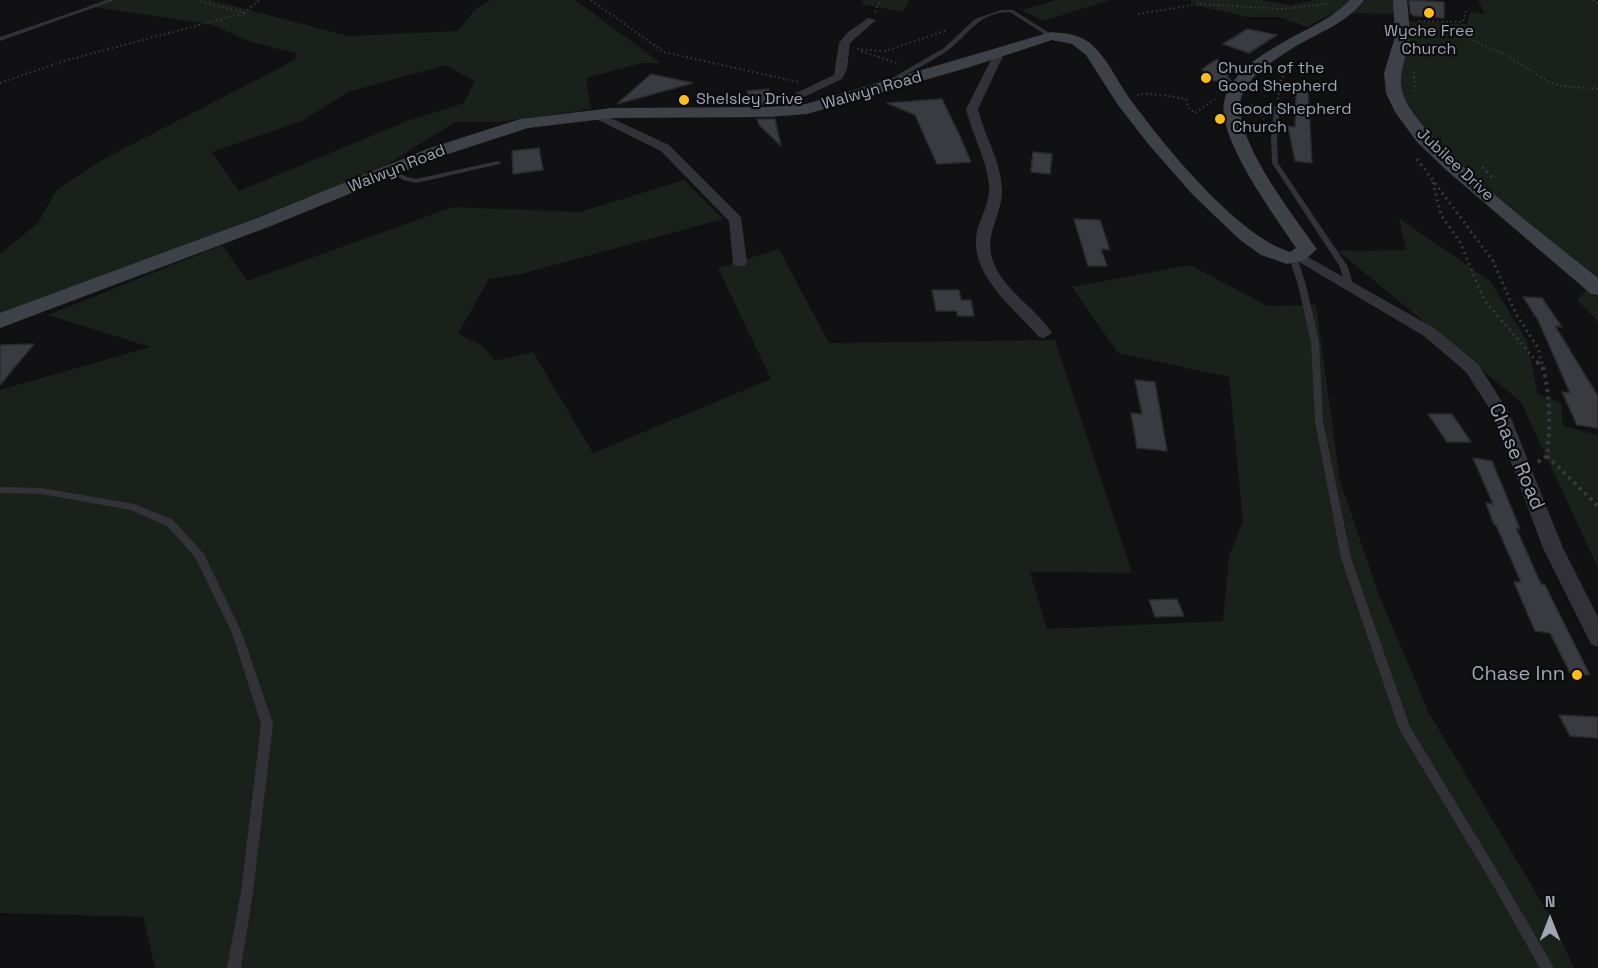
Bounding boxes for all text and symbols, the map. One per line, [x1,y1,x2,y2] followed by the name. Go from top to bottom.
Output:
[1422,6,1436,20] marker: Wyche Free Church
[1384,22,1474,60] place label: Wyche Free Church
[1218,59,1337,97] place label: Church of the Good Shepherd
[820,68,924,114] street label: Walwyn Road
[1199,71,1213,85] marker: Church of the Good Shepherd
[696,90,803,110] place label: Shelsley Drive
[677,93,691,107] marker: Shelsley Drive
[1232,100,1351,138] place label: Good Shepherd Church
[1213,112,1227,126] marker: Good Shepherd Church
[1412,124,1498,206] street label: Jubilee Drive
[346,141,448,197] street label: Walwyn Road
[1483,400,1549,514] street label: Chase Road
[1472,663,1565,687] place label: Chase Inn
[1570,668,1584,682] marker: Chase Inn
[1520,890,1580,950] north arrow
[1545,891,1555,912] text: N

